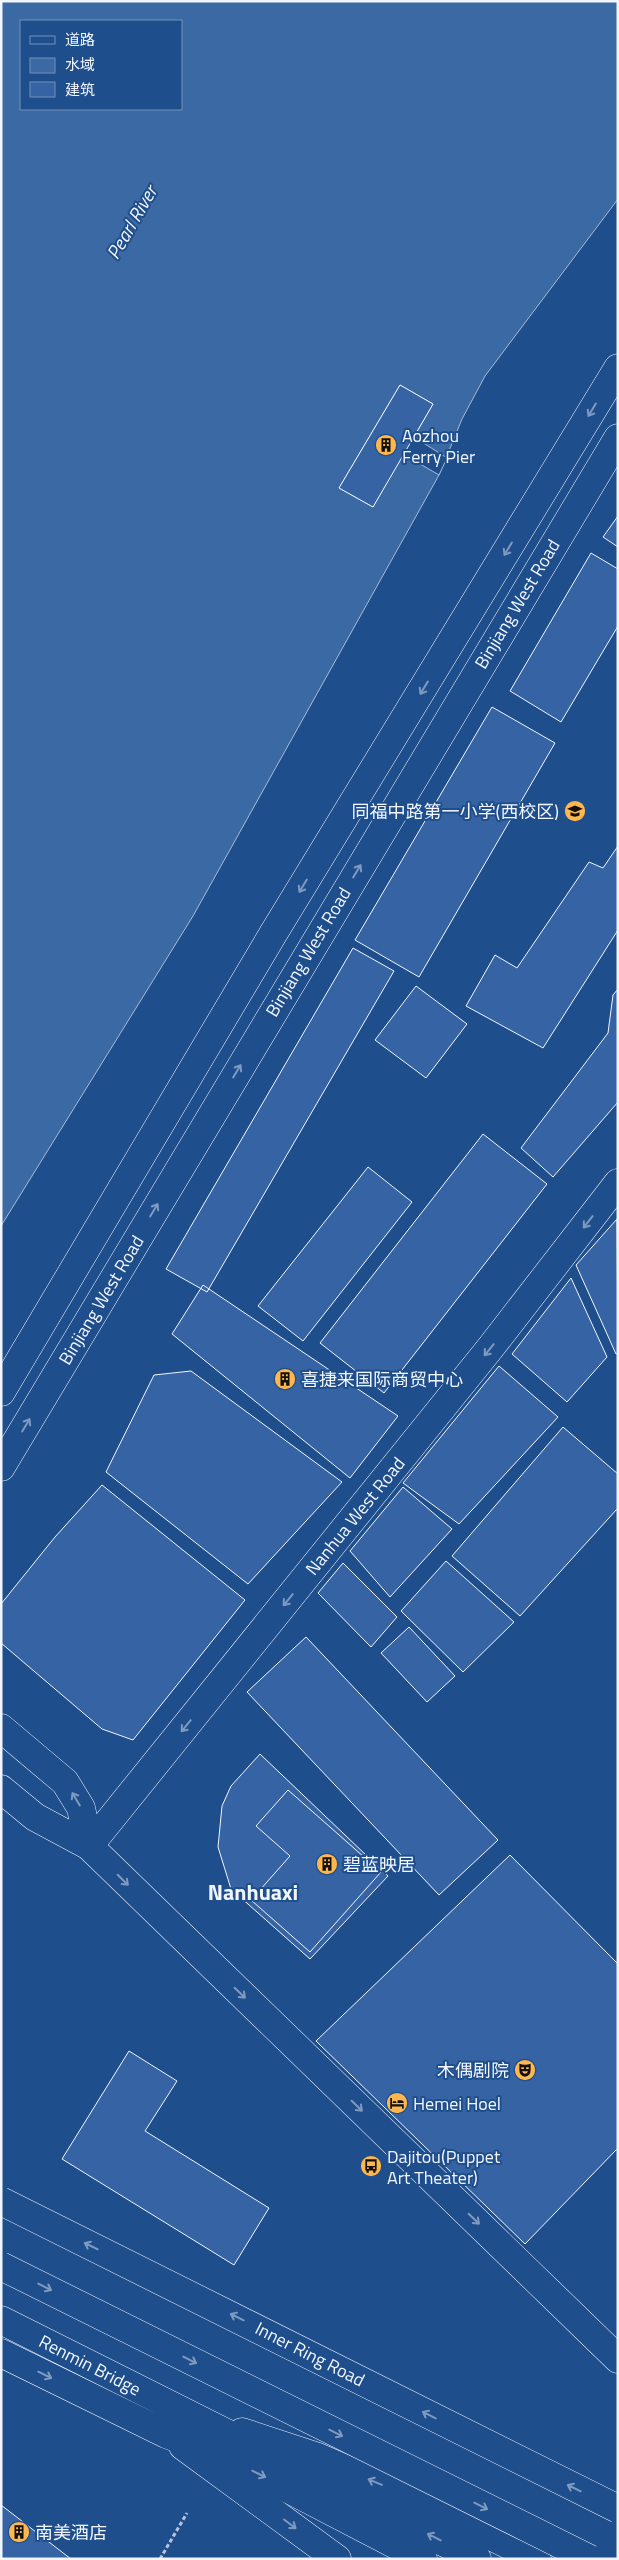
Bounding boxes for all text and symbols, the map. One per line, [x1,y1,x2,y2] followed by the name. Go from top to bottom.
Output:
[20,20,182,110] legend
[65,28,95,51] text: 道路
[65,53,95,76] text: 水域
[65,78,95,101] text: 建筑
[98,178,165,264] water label: Pearl River
[587,402,597,416] one-way arrow
[402,422,475,470] place label: Aozhou Ferry Pier
[374,433,398,457] building icon: Aozhou Ferry Pier
[468,534,566,674] street label: Binjiang West Road
[503,541,513,555] one-way arrow
[418,680,428,694] one-way arrow
[351,798,559,825] place label: 同福中路第一小学(西校区)
[563,799,587,823] school or university icon: 同福中路第一小学(西校区)
[352,865,362,879] one-way arrow
[297,879,307,893] one-way arrow
[259,882,357,1022] street label: Binjiang West Road
[233,1064,243,1078] one-way arrow
[149,1204,159,1218] one-way arrow
[583,1215,593,1229] one-way arrow
[52,1230,150,1370] street label: Binjiang West Road
[483,1344,494,1357] one-way arrow
[301,1366,463,1393] place label: 喜捷来国际商贸中心
[273,1367,297,1391] building icon: 喜捷来国际商贸中心
[22,1419,32,1433] one-way arrow
[299,1451,411,1581] street label: Nanhua West Road
[283,1593,294,1606] one-way arrow
[181,1720,192,1733] one-way arrow
[70,1793,80,1807] one-way arrow
[343,1851,415,1878] place label: 碧蓝映居
[315,1852,339,1876] building icon: 碧蓝映居
[117,1874,130,1886] one-way arrow
[208,1875,298,1909] district label: Nanhuaxi
[234,1987,246,1999] one-way arrow
[437,2057,509,2084] place label: 木偶剧院
[513,2058,537,2082] theatre icon: 木偶剧院
[413,2090,501,2117] place label: Hemei Hoel
[385,2091,409,2115] hotel icon: Hemei Hoel
[350,2100,363,2112] one-way arrow
[387,2143,501,2191] place label: Dajitou(Puppet Art Theater)
[359,2154,383,2178] bus stop icon: Dajitou(Puppet Art Theater)
[467,2213,480,2225] one-way arrow
[84,2240,99,2250] one-way arrow
[37,2283,52,2292] one-way arrow
[230,2312,245,2322] one-way arrow
[250,2315,370,2393] street label: Inner Ring Road
[34,2328,146,2402] street label: Renmin Bridge
[182,2356,197,2365] one-way arrow
[37,2370,52,2380] one-way arrow
[422,2410,437,2419] one-way arrow
[328,2428,343,2438] one-way arrow
[251,2469,266,2479] one-way arrow
[368,2476,383,2486] one-way arrow
[567,2483,582,2492] one-way arrow
[473,2501,488,2511] one-way arrow
[35,2519,107,2546] place label: 南美酒店
[283,2519,296,2530] one-way arrow
[7,2520,31,2544] building icon: 南美酒店
[427,2532,442,2541] one-way arrow

